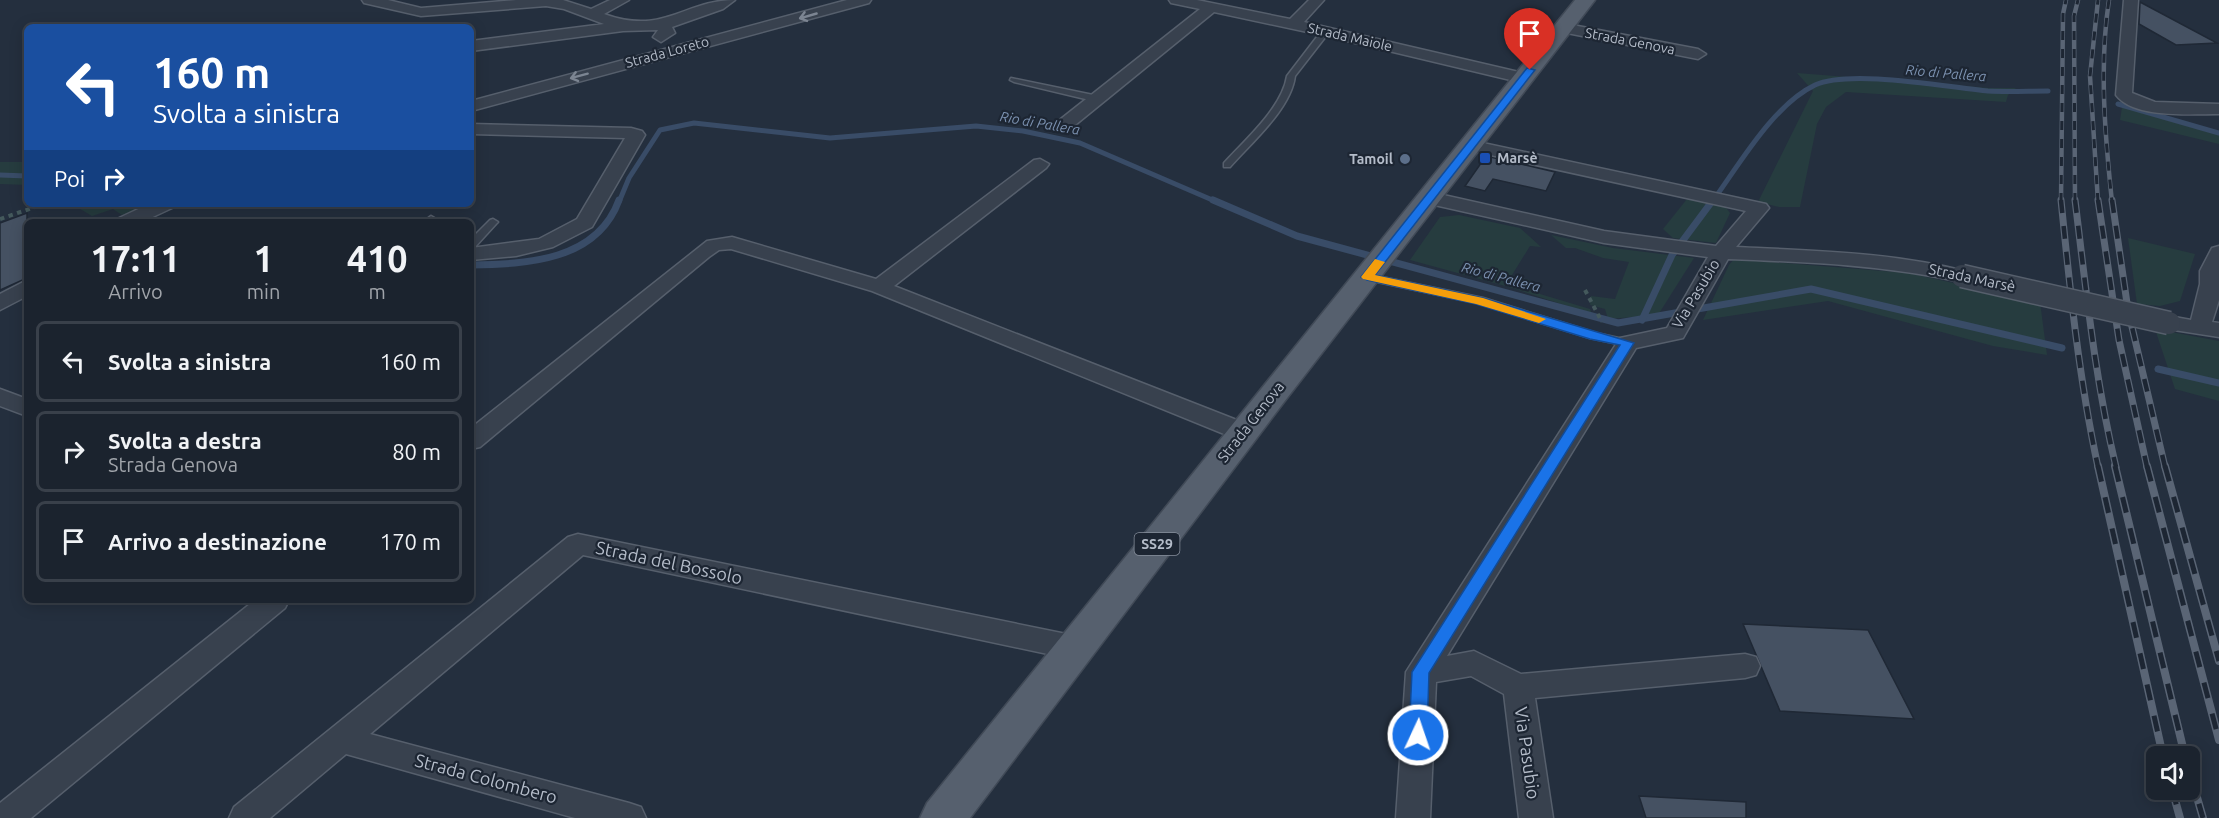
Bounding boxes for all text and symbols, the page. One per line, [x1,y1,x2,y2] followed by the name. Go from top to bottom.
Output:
[1504,8,1555,70] pin
[799,11,818,22] one-way arrow
[1513,17,1546,50] icon: arrive
[1306,20,1394,54] street label: Strada Maiole
[1584,24,1676,58] street label: Strada Genova
[623,33,711,71] street label: Strada Loreto
[54,48,132,126] icon: left
[153,49,270,96] text: 160 m
[1905,62,1987,85] water label: Rio di Pallera
[569,71,588,82] one-way arrow
[153,98,340,128] text: Svolta a sinistra
[999,108,1082,138] water label: Rio di Pallera
[1497,150,1538,166] place label: Marsè
[1349,151,1393,167] place label: Tamoil
[1478,151,1492,165] marker: Marsè
[1398,152,1412,166] marker: Tamoil
[97,162,130,195] icon: right
[54,166,85,191] text: Poi
[90,238,180,279] text: 17:11
[253,238,274,279] text: 1
[347,238,408,279] text: 410
[1668,256,1723,331] street label: Via Pasubio
[1460,259,1543,295] water label: Rio di Pallera
[1927,260,2017,295] street label: Strada Marsè
[108,280,163,303] text: Arrivo
[247,280,280,303] text: min
[369,280,386,303] text: m
[57,345,90,378] icon: left
[108,349,271,374] text: Svolta a sinistra
[380,349,441,374] text: 160 m
[1214,378,1287,465] street label: Strada Genova
[108,428,262,453] text: Svolta a destra
[57,435,90,468] icon: right
[392,439,441,464] text: 80 m
[108,453,238,476] text: Strada Genova
[57,525,90,558] icon: arrive
[108,529,327,554] text: Arrivo a destinazione
[380,529,441,554] text: 170 m
[1134,533,1180,555] road number: SS29
[594,537,744,587] street label: Strada del Bossolo
[1386,703,1450,767] position arrow
[1512,705,1544,800] street label: Via Pasubio
[2146,746,2200,800] map controls
[2146,746,2200,800] button: sound
[413,749,560,807] street label: Strada Colombero

